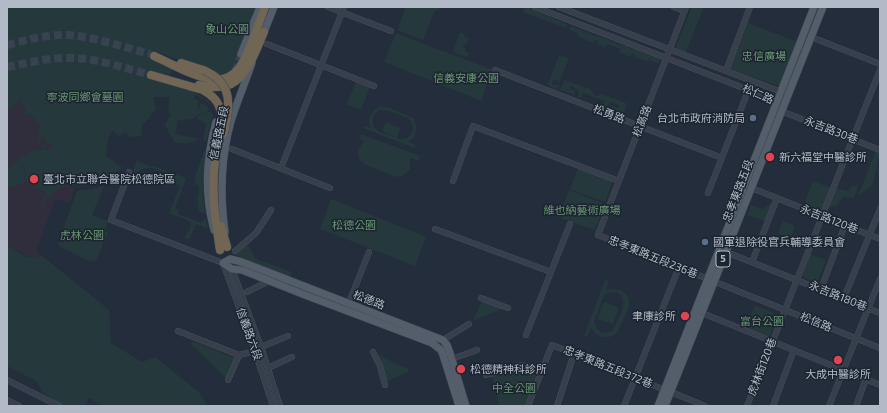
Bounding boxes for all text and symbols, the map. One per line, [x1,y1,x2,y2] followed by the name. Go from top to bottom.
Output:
[205,22,249,36] park label: 象山公園
[742,49,786,63] park label: 忠信廣場
[433,71,499,85] park label: 信義安康公園
[740,81,776,107] street label: 松仁路
[47,90,123,104] park label: 寧波同鄉會墓園
[591,102,627,126] street label: 松勇路
[630,103,654,139] street label: 松高路
[207,105,231,161] street label: 信義路五段
[657,111,745,125] place label: 台北市政府消防局
[748,113,758,123] marker: 台北市政府消防局
[802,114,860,146] street label: 永吉路30巷
[779,150,867,164] place label: 新六福堂中醫診所
[764,151,776,163] marker: 新六福堂中醫診所
[720,158,756,224] street label: 忠孝東路五段
[43,172,175,186] place label: 臺北市立聯合醫院松德院區
[28,173,40,185] marker: 臺北市立聯合醫院松德院區
[798,202,860,236] street label: 永吉路120巷
[544,203,620,217] park label: 維也納藝術廣場
[332,218,376,232] park label: 松德公園
[60,228,104,242] park label: 虎林公園
[606,233,700,281] street label: 忠孝東路五段236巷
[713,235,845,249] place label: 國軍退除役官兵輔導委員會
[700,237,710,247] marker: 國軍退除役官兵輔導委員會
[716,251,730,267] road number: 5
[807,278,869,314] street label: 永吉路180巷
[351,288,387,312] street label: 松德路
[233,306,265,362] street label: 信義路六段
[632,309,676,323] place label: 聿康診所
[679,310,691,322] marker: 聿康診所
[798,310,834,334] street label: 松信路
[740,314,784,328] park label: 富台公園
[745,336,779,398] street label: 虎林街120巷
[562,343,654,391] street label: 忠孝東路五段372巷
[832,354,844,366] marker: 大成中醫診所
[470,362,547,376] place label: 松德精神科診所
[455,363,467,375] marker: 松德精神科診所
[805,367,871,381] place label: 大成中醫診所
[492,381,536,395] park label: 中全公園

